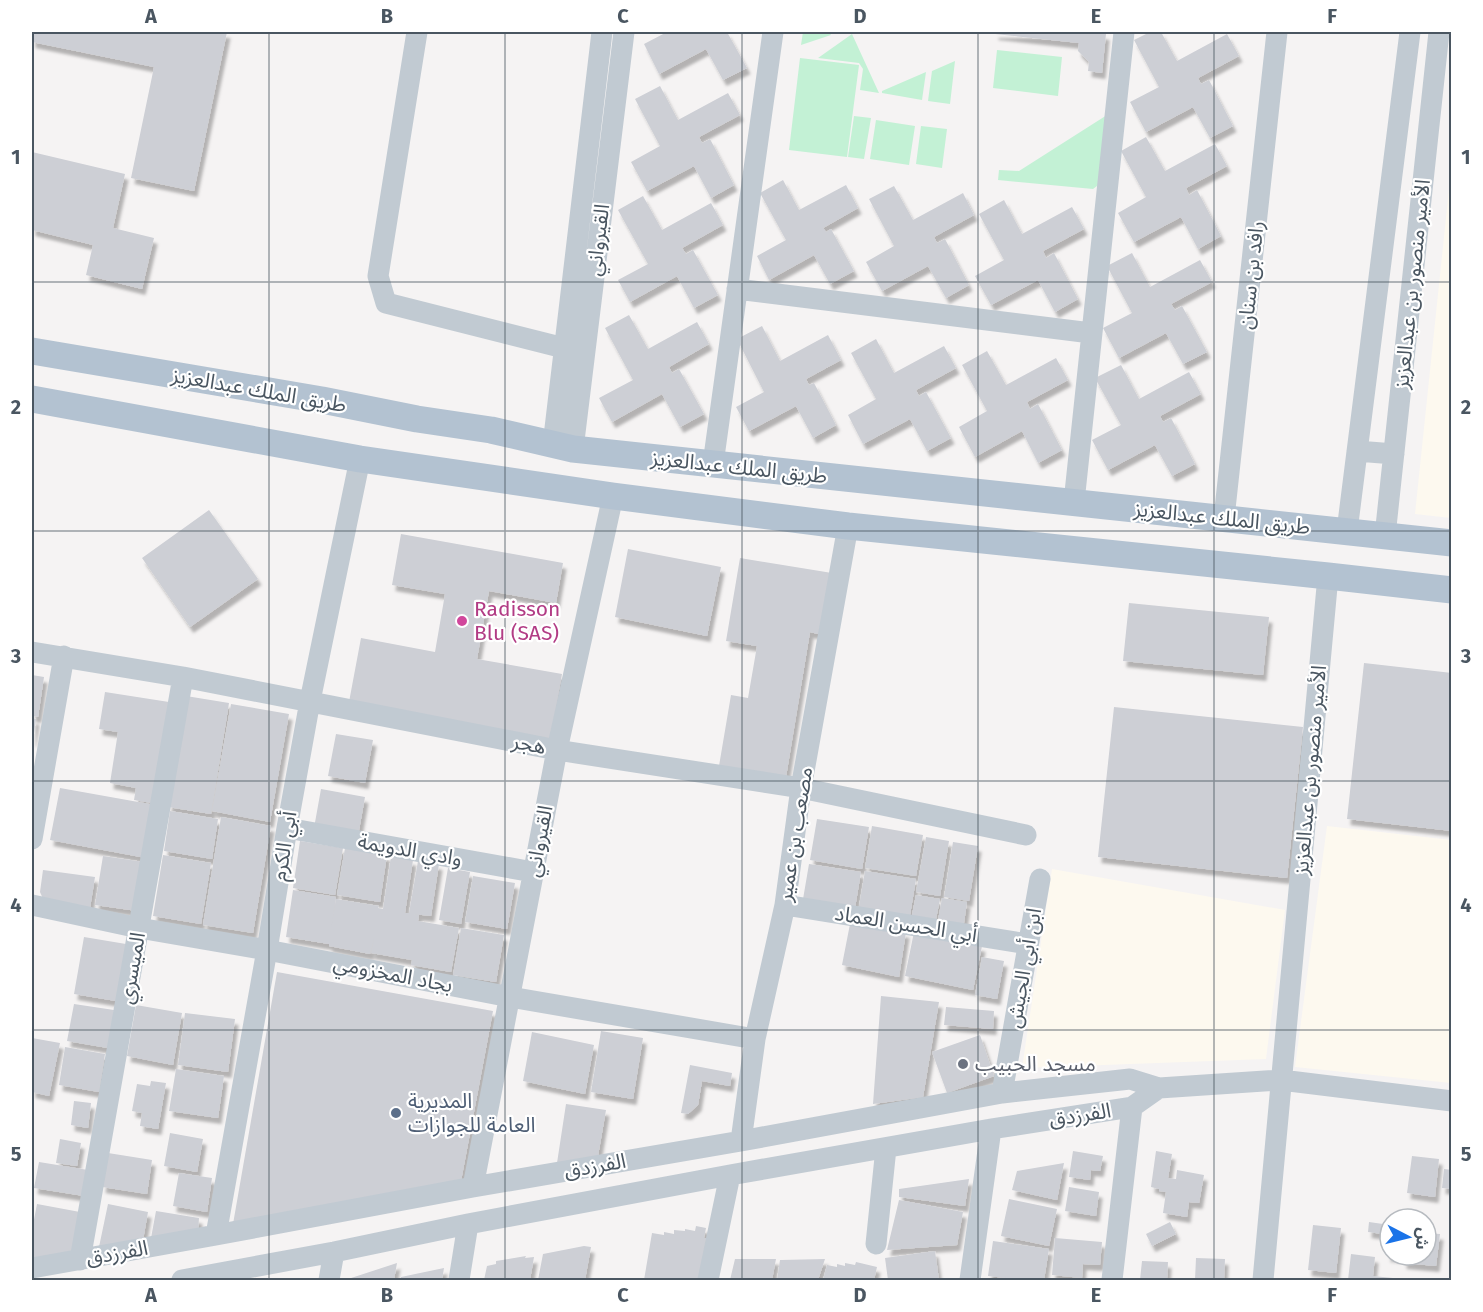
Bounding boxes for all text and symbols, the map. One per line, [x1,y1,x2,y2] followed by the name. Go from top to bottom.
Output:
[144,4,158,28] text: A
[381,4,393,28] text: B
[617,4,629,28] text: C
[853,4,867,28] text: D
[1091,4,1101,28] text: E
[1327,4,1337,28] text: F
[11,145,21,169] text: 1
[1461,145,1471,169] text: 1
[1388,178,1436,391] street label: الأمير منصور بن عبدالعزيز
[581,202,618,278] street label: القيرواني
[1232,219,1270,331] street label: رافد بن سنان
[169,362,348,418] street label: طريق الملك عبدالعزيز
[11,395,21,419] text: 2
[1461,395,1471,419] text: 2
[649,445,828,489] street label: طريق الملك عبدالعزيز
[1132,496,1311,540] street label: طريق الملك عبدالعزيز
[474,596,560,646] place label: Radisson Blu (SAS)
[455,614,469,628] marker: Radisson Blu (SAS)
[10,644,21,668] text: 3
[1460,644,1471,668] text: 3
[1288,664,1332,877] street label: الأمير منصور بن عبدالعزيز
[509,728,548,760] street label: هجر
[771,765,818,904] street label: مصعب بن عمير
[519,803,561,880] street label: القيرواني
[266,809,305,883] street label: أبي الكرم
[355,828,464,875] street label: وادي الدويمة
[10,893,22,917] text: 4
[1460,893,1472,917] text: 4
[832,900,979,951] street label: أبي الحسن العماد
[1001,906,1050,1031] street label: ابن أبي الجيش
[113,930,154,1006] street label: الميسري
[331,950,455,1001] street label: بجاد المخزومي
[975,1051,1096,1077] place label: مسجد الحبيب
[956,1057,970,1071] marker: مسجد الحبيب
[408,1088,535,1138] place label: المديرية العامة للجوازات
[1047,1097,1113,1133] street label: الفرزدق
[389,1106,403,1120] marker: المديرية العامة للجوازات
[11,1142,22,1166] text: 5
[1461,1142,1472,1166] text: 5
[562,1148,628,1184] street label: الفرزدق
[1378,1207,1438,1267] north arrow
[1412,1227,1433,1251] text: ش
[84,1235,150,1271] street label: الفرزدق
[144,1283,158,1307] text: A
[381,1283,393,1307] text: B
[617,1283,629,1307] text: C
[853,1283,867,1307] text: D
[1091,1283,1101,1307] text: E
[1327,1283,1337,1307] text: F

